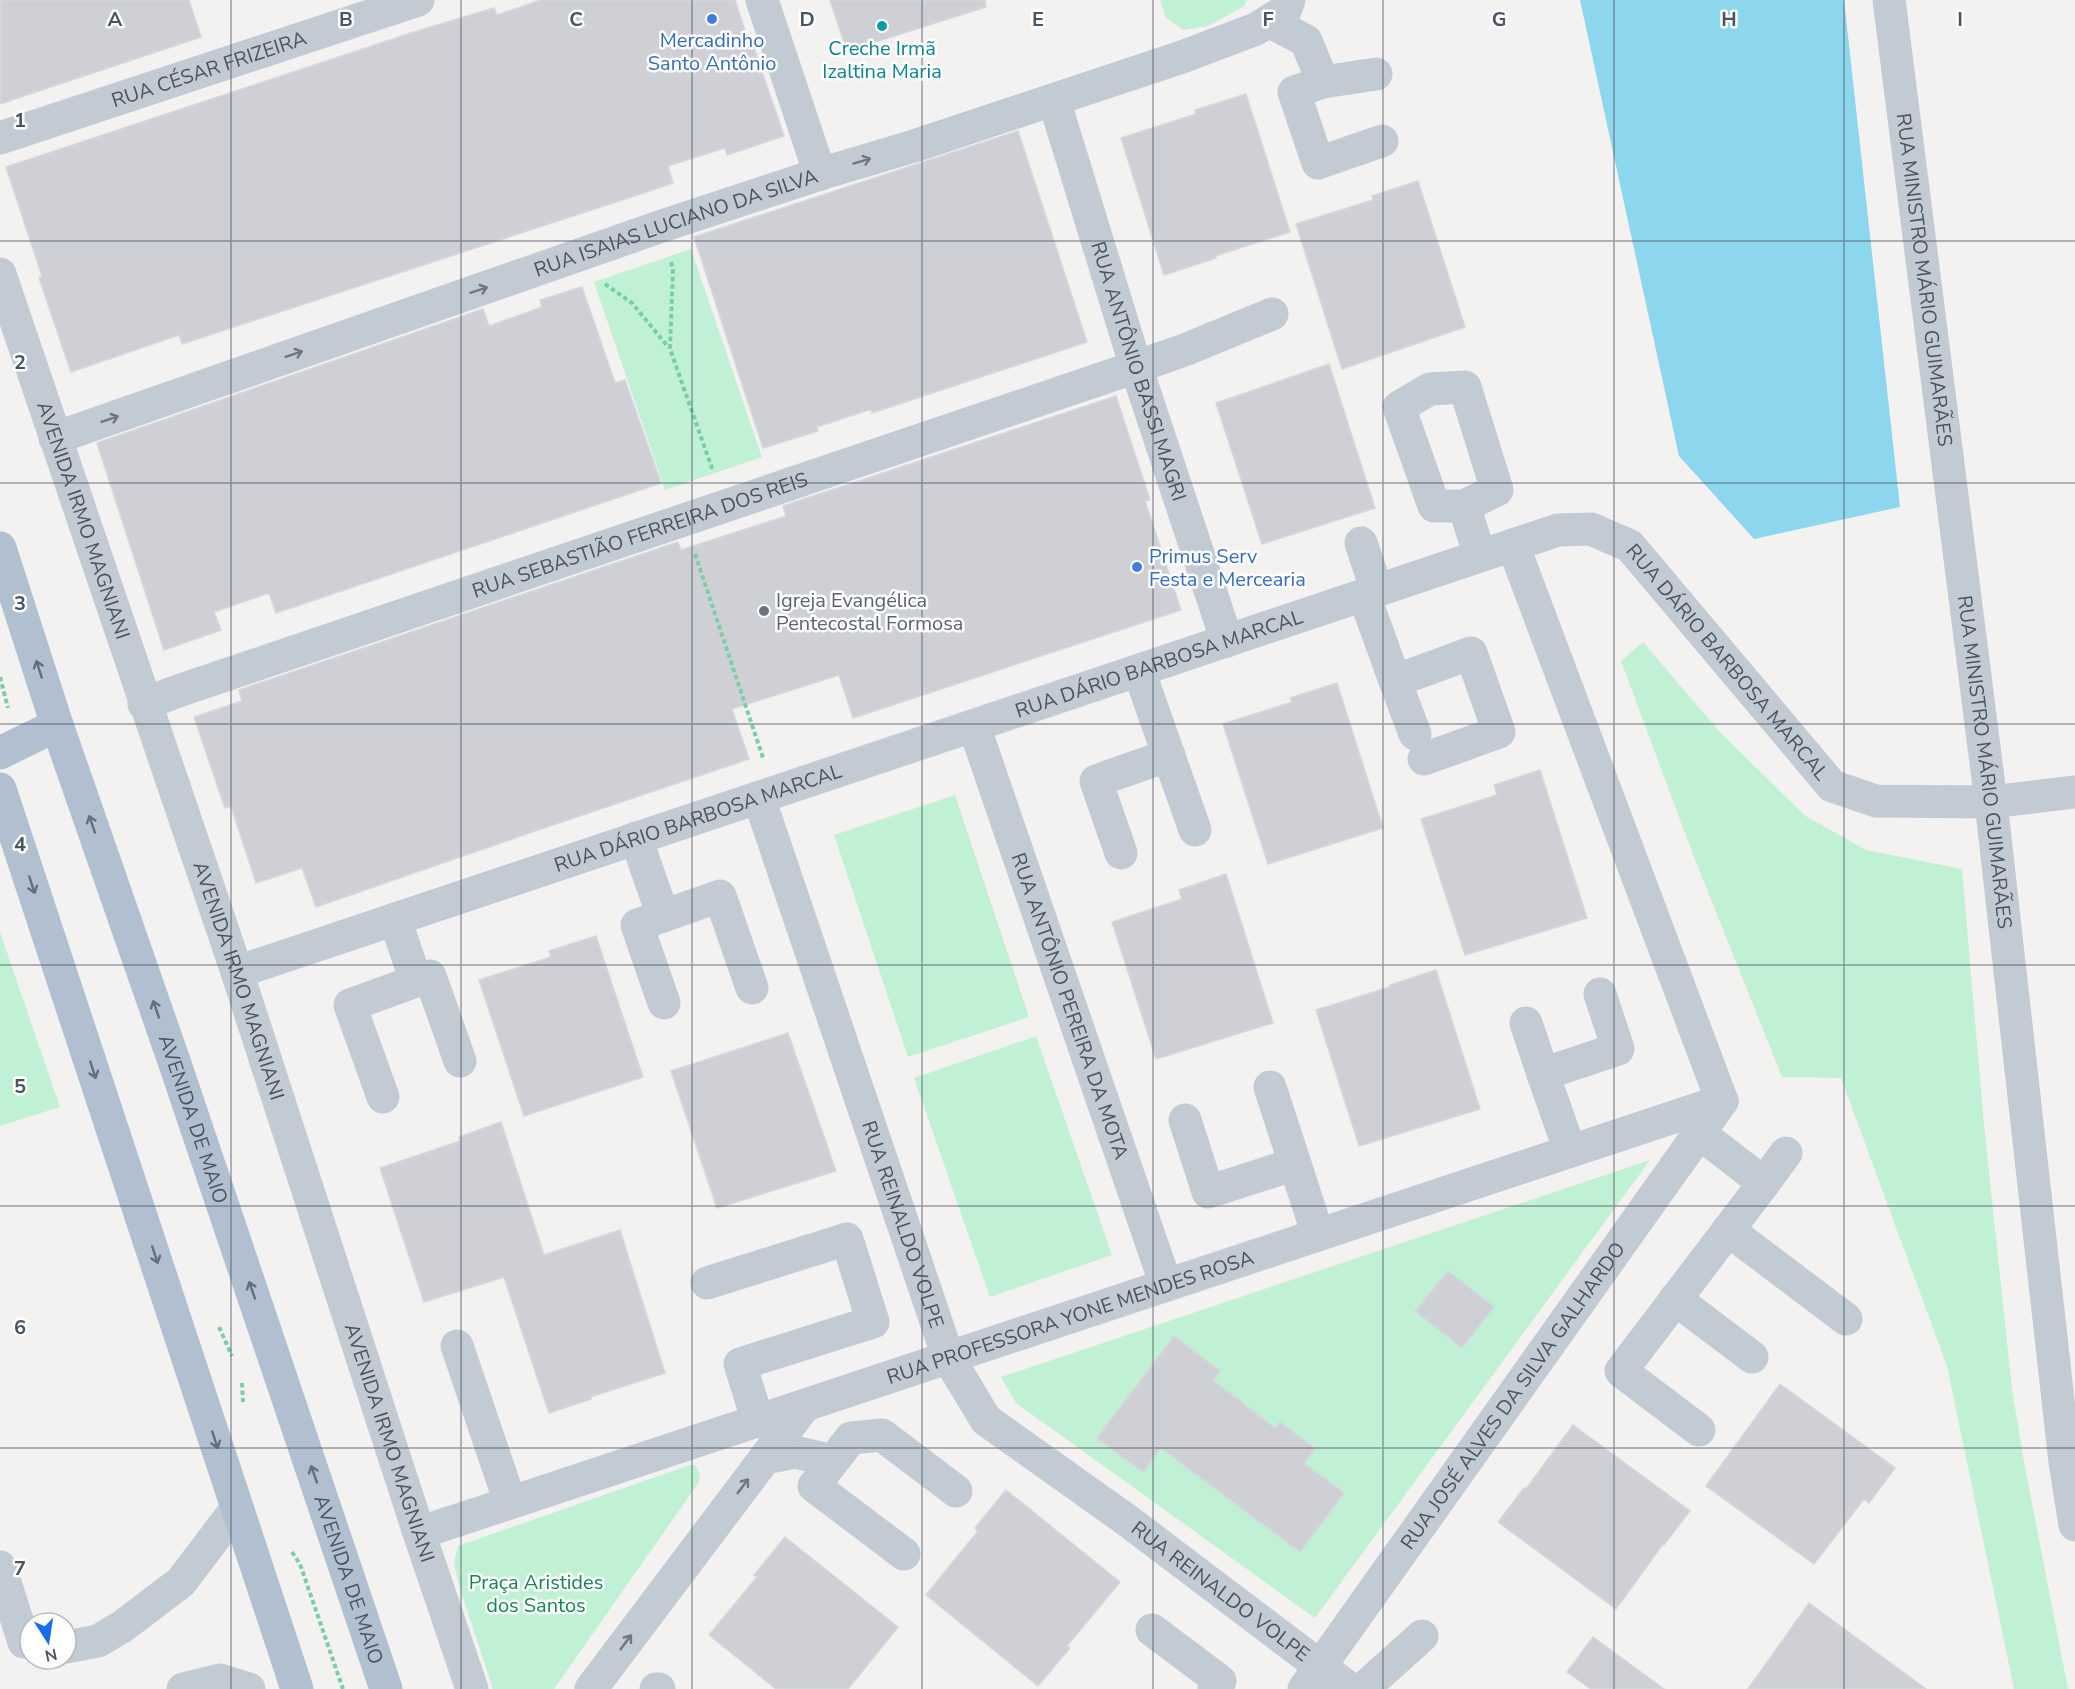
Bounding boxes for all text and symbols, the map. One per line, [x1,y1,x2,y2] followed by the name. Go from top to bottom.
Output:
[108,6,123,33] text: A
[339,6,353,33] text: B
[569,6,583,33] text: C
[799,6,815,33] text: D
[1032,6,1044,33] text: E
[1262,6,1274,33] text: F
[1492,6,1506,33] text: G
[1721,6,1737,33] text: H
[1957,6,1963,33] text: I
[705,12,719,26] marker: Mercadinho Santo Antônio
[875,19,889,33] marker: Creche Irmã Izaltina Maria
[108,24,310,114] street label: RUA CÉSAR FRIZEIRA
[648,27,776,77] place label: Mercadinho Santo Antônio
[822,35,942,85] place label: Creche Irmã Izaltina Maria
[14,107,26,134] text: 1
[1890,112,1959,448] street label: RUA MINISTRO MÁRIO GUIMARÃES
[853,155,872,166] one-way arrow
[530,162,821,283] street label: RUA ISAIAS LUCIANO DA SILVA
[1085,238,1193,504] street label: RUA ANTÔNIO BASSI MAGRI
[469,283,487,294] one-way arrow
[285,348,303,359] one-way arrow
[14,349,26,376] text: 2
[31,398,137,643] street label: AVENIDA IRMO MAGNIANI
[100,412,119,423] one-way arrow
[469,466,811,604] street label: RUA SEBASTIÃO FERREIRA DOS REIS
[1620,538,1835,786] street label: RUA DÁRIO BARBOSA MARCAL
[1149,543,1306,593] place label: Primus Serv Festa e Mercearia
[1130,560,1144,574] marker: Primus Serv Festa e Mercearia
[776,587,963,637] place label: Igreja Evangélica Pentecostal Formosa
[14,590,26,617] text: 3
[1951,594,2019,930] street label: RUA MINISTRO MÁRIO GUIMARÃES
[1011,603,1306,724] street label: RUA DÁRIO BARBOSA MARCAL
[757,604,771,618] marker: Igreja Evangélica Pentecostal Formosa
[33,660,44,679] one-way arrow
[551,757,845,878] street label: RUA DÁRIO BARBOSA MARCAL
[85,815,96,834] one-way arrow
[14,831,26,858] text: 4
[1005,849,1135,1163] street label: RUA ANTÔNIO PEREIRA DA MOTA
[187,858,291,1103] street label: AVENIDA IRMO MAGNIANI
[27,875,38,894] one-way arrow
[150,1000,161,1018] one-way arrow
[152,1031,235,1207] street label: AVENIDA DE MAIO
[89,1060,100,1079] one-way arrow
[14,1073,26,1100] text: 5
[856,1117,951,1332] street label: RUA REINALDO VOLPE
[1394,1236,1631,1555] street label: RUA JOSÉ ALVES DA SILVA GALHARDO
[883,1244,1258,1391] street label: RUA PROFESSORA YONE MENDES ROSA
[150,1245,161,1264] one-way arrow
[245,1281,256,1299] one-way arrow
[14,1314,26,1341] text: 6
[338,1320,441,1566] street label: AVENIDA IRMO MAGNIANI
[210,1430,221,1449] one-way arrow
[308,1465,319,1484] one-way arrow
[737,1479,749,1495] one-way arrow
[308,1491,390,1668] street label: AVENIDA DE MAIO
[1126,1515,1315,1667] street label: RUA REINALDO VOLPE
[14,1555,26,1582] text: 7
[469,1569,603,1619] park label: Praça Aristides dos Santos
[18,1611,78,1671] north arrow
[620,1635,632,1651] one-way arrow
[43,1643,59,1667] text: N

